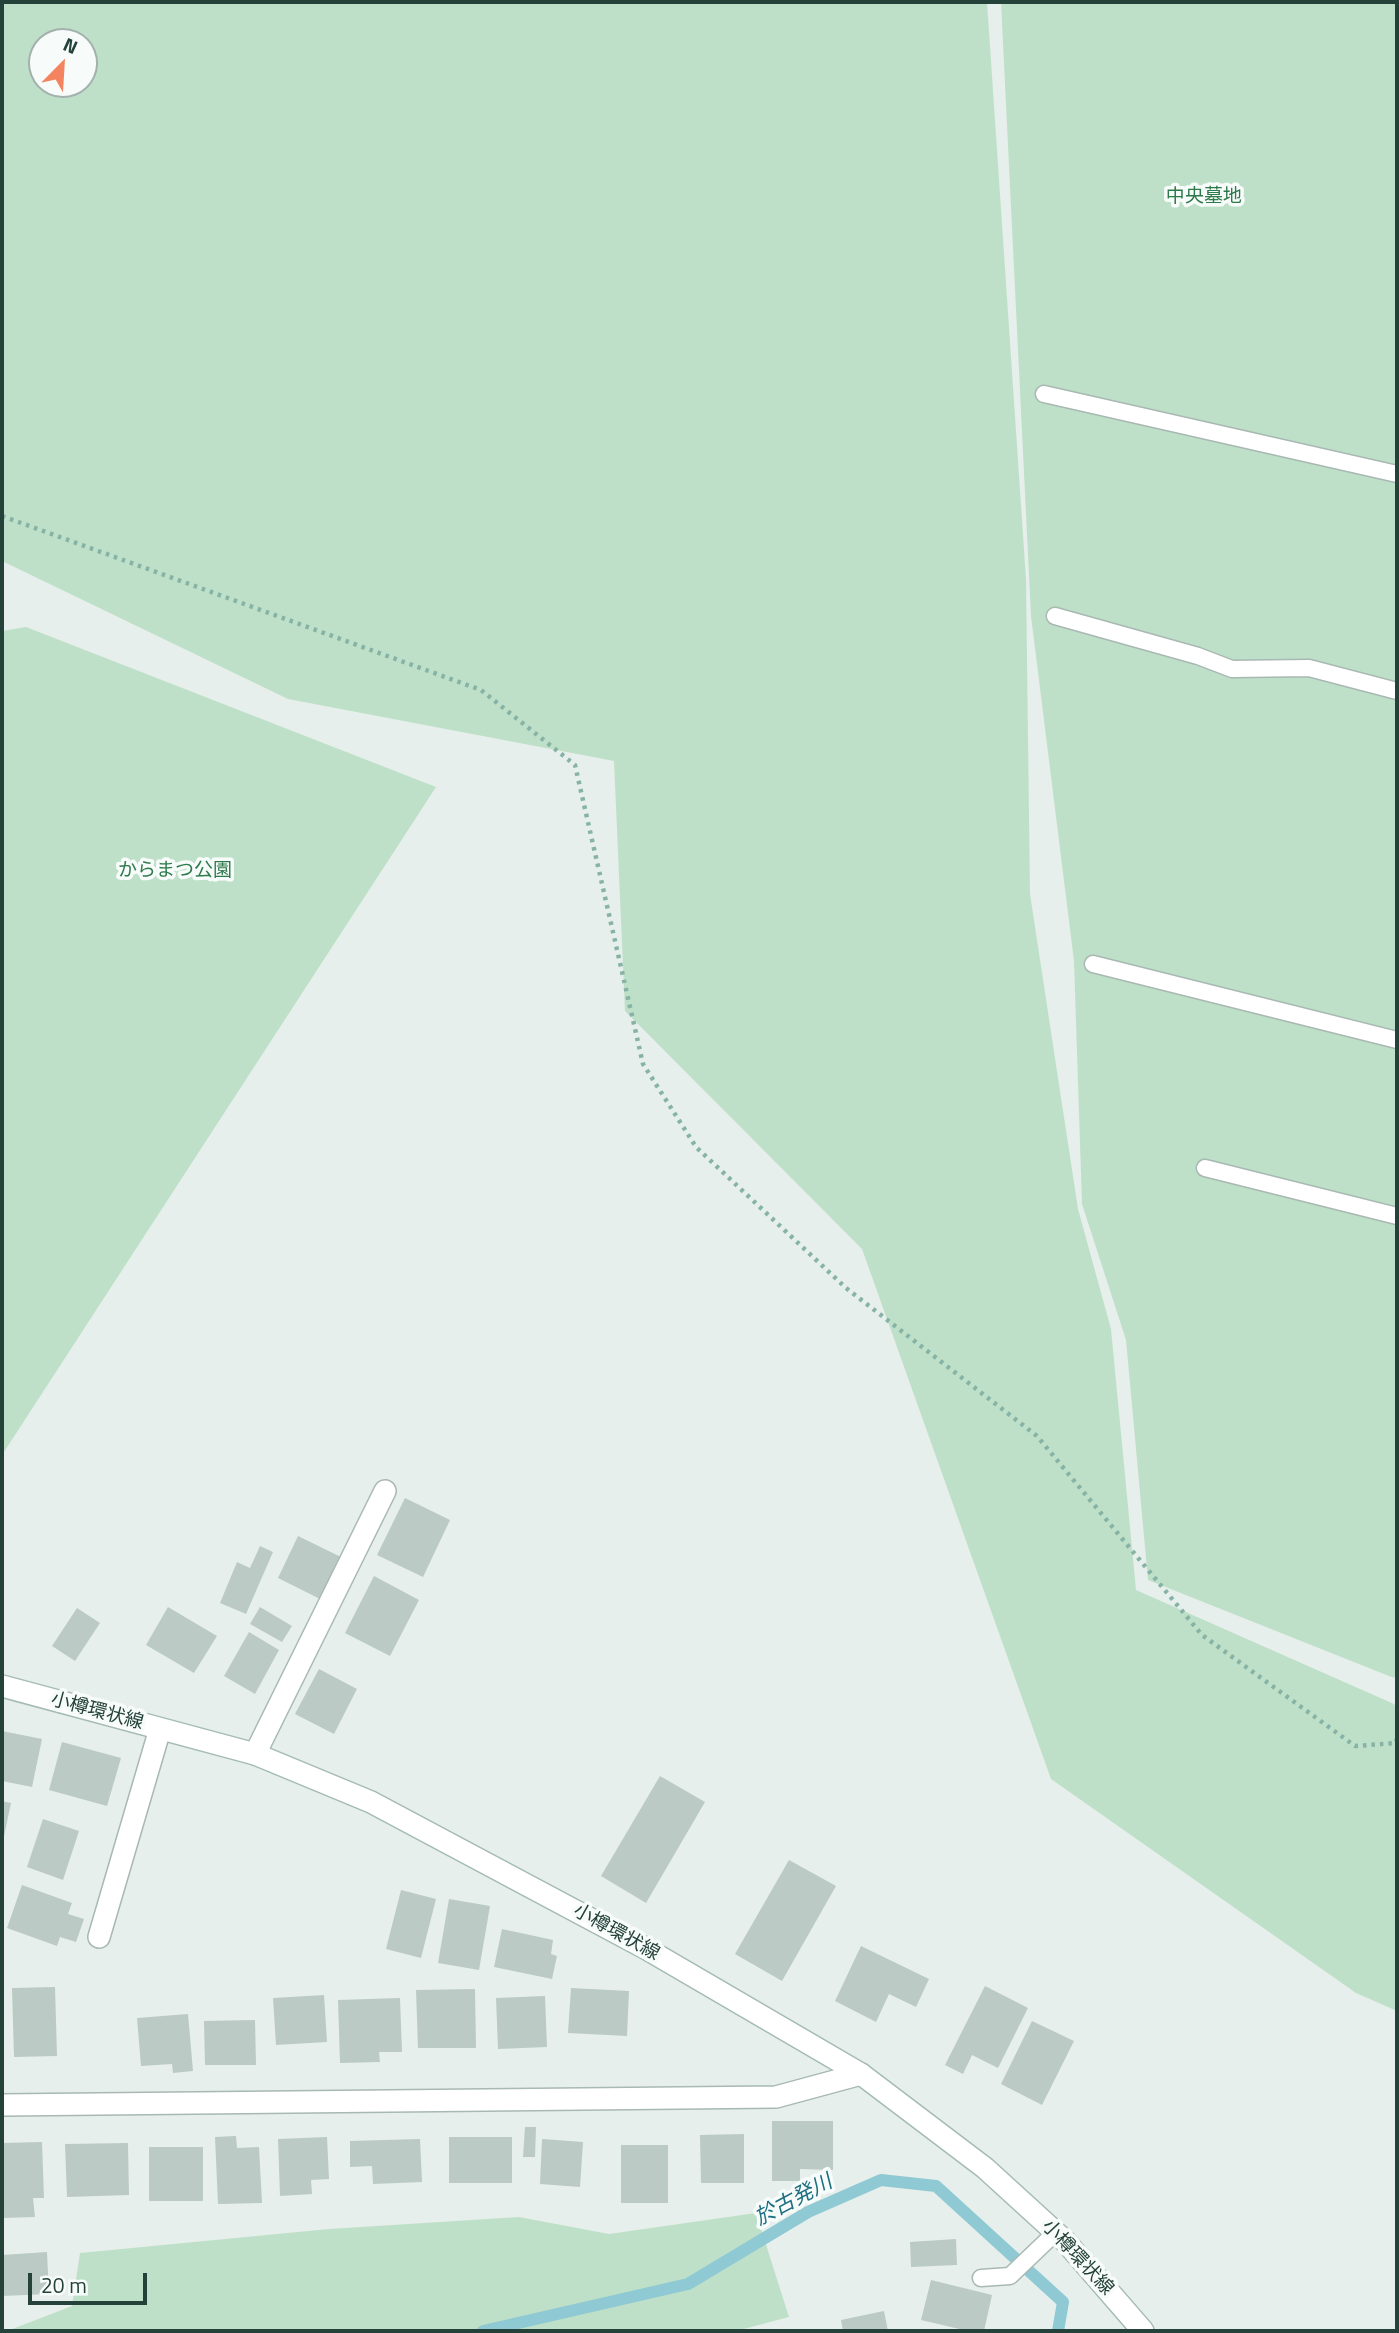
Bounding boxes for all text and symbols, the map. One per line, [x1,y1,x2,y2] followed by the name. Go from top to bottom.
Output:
[28,28,98,98] north arrow
[59,29,83,61] text: N
[1166,186,1242,208] park label: 中央墓地
[118,860,232,882] park label: からまつ公園
[48,1689,146,1735] street label: 小樽環状線
[569,1900,663,1966] street label: 小樽環状線
[751,2170,837,2232] water label: 於古発川
[1036,2215,1118,2301] street label: 小樽環状線
[32,2260,150,2304] scale bar
[41,2269,87,2301] text: 20 m

